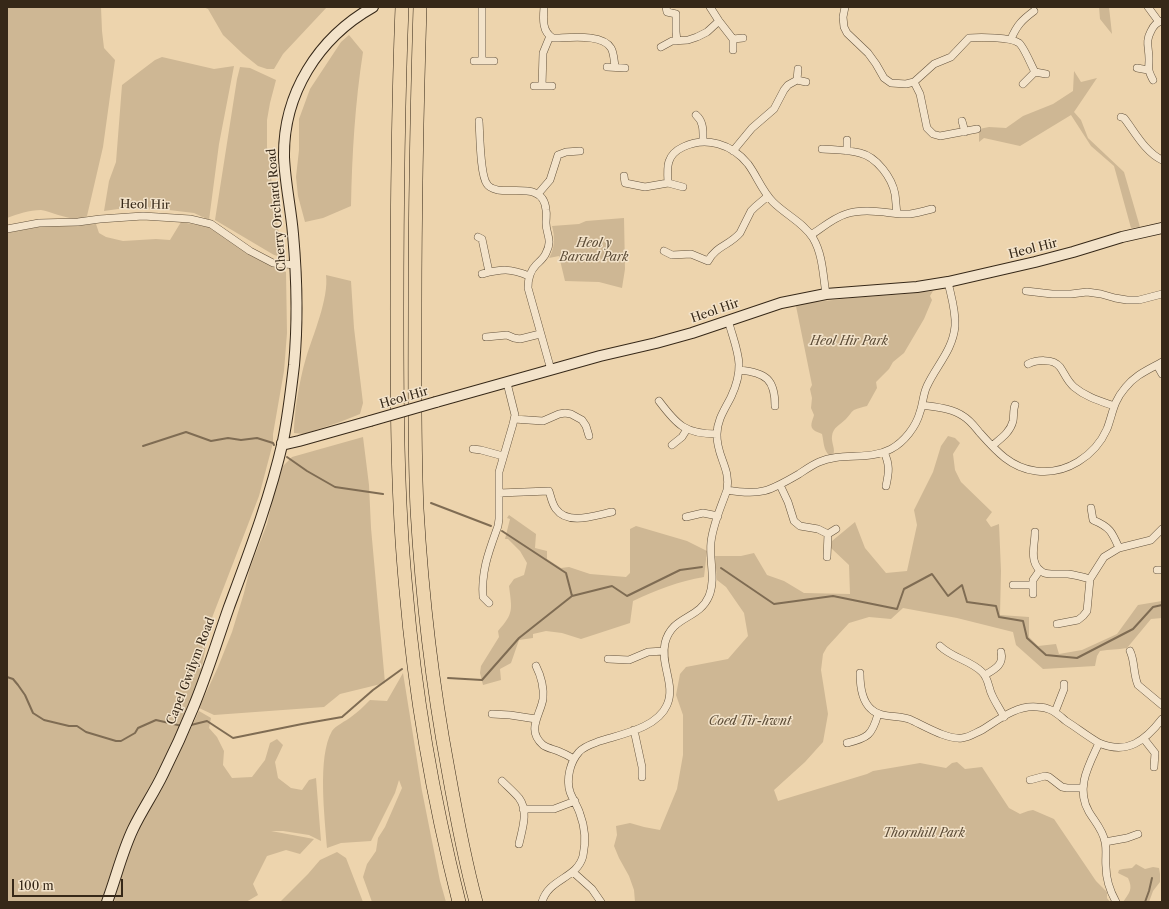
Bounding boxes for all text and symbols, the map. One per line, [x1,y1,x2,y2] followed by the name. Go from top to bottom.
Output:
[264,148,290,272] street label: Cherry Orchard Road
[120,197,170,213] street label: Heol Hir
[1007,236,1059,262] street label: Heol Hir
[560,237,628,265] park label: Heol y Barcud Park
[689,296,741,326] street label: Heol Hir
[810,335,888,349] park label: Heol Hir Park
[378,384,430,412] street label: Heol Hir
[164,615,218,727] street label: Capel Gwilym Road
[709,715,791,729] park label: Coed Tir-hwnt
[883,827,965,841] park label: Thornhill Park
[14,871,125,897] scale bar
[19,878,54,893] text: 100 m

